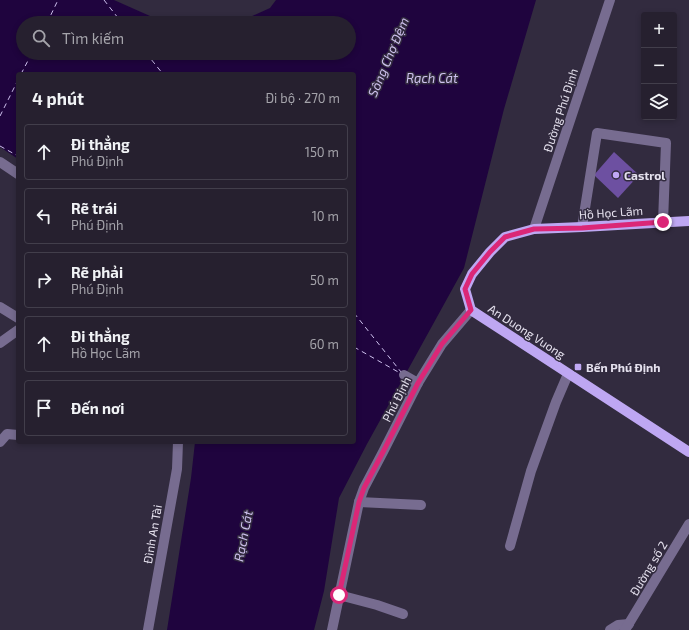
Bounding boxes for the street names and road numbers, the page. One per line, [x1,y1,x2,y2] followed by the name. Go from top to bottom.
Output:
[540,66,581,154] street label: Đường Phú Định
[579,203,644,222] street label: Hồ Học Lãm
[486,301,568,361] street label: An Duong Vuong
[379,374,414,424] street label: Phú Định
[140,503,164,565] street label: Đình An Tài
[626,538,670,598] street label: Đường số 2

